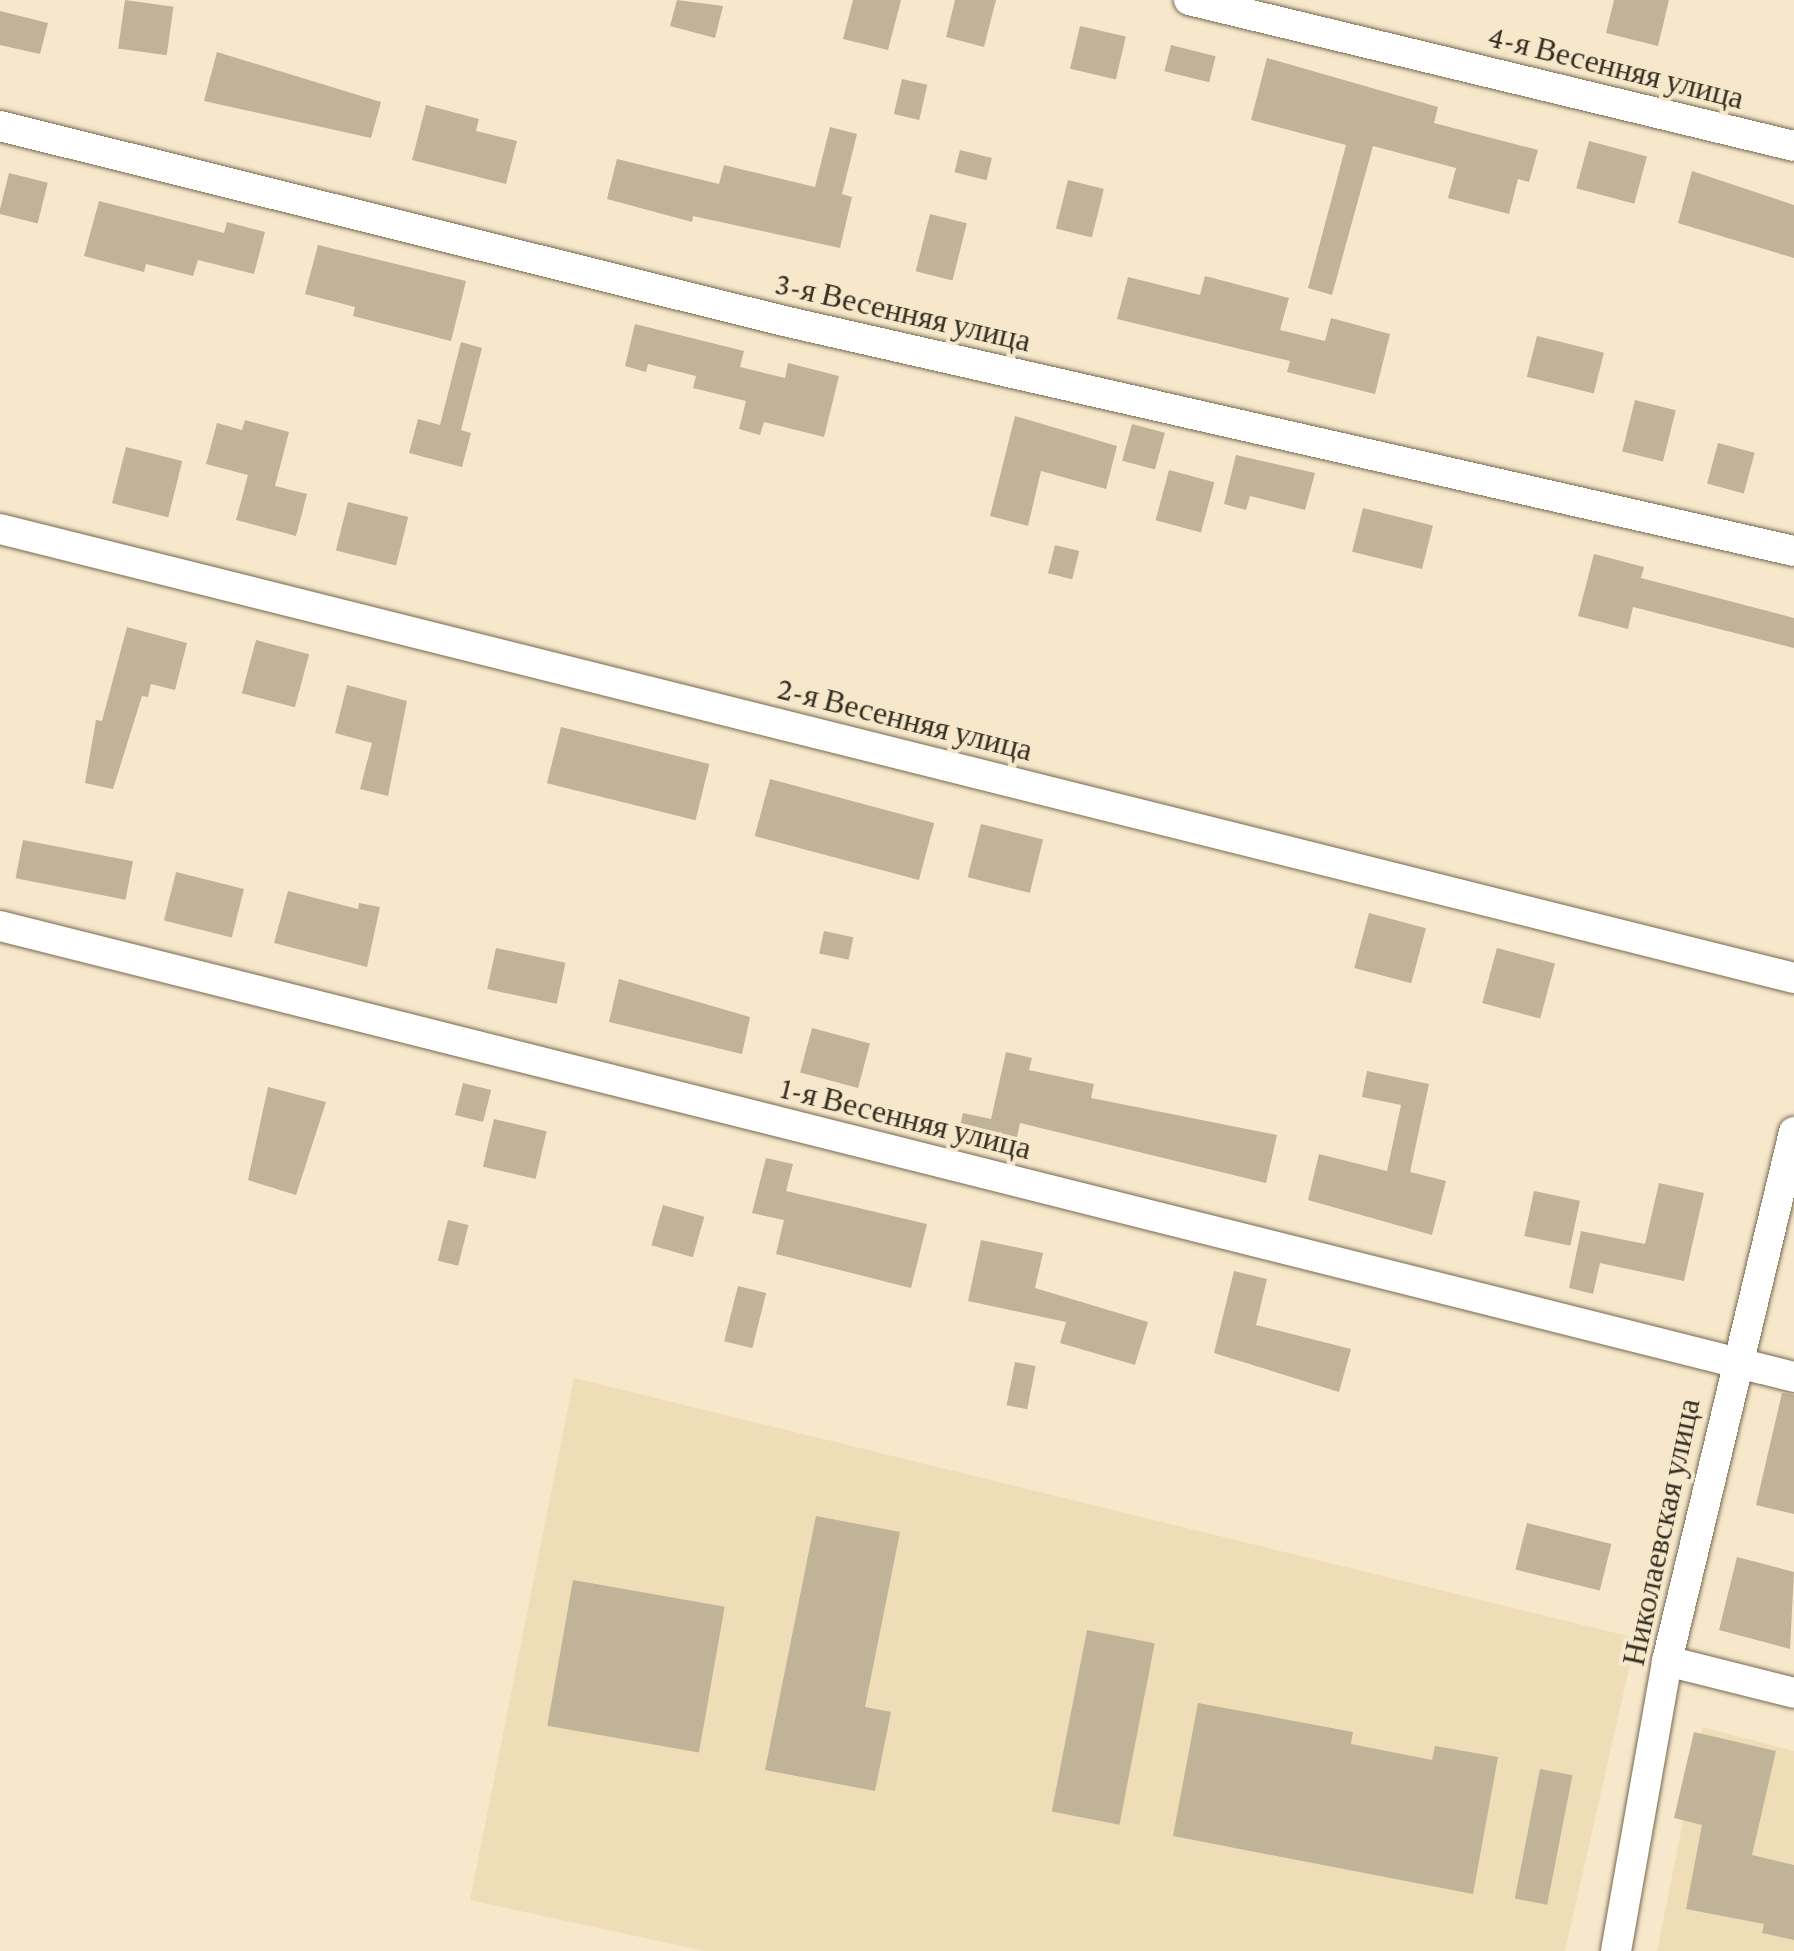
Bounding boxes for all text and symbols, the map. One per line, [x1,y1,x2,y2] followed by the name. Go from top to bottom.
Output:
[1484,17,1748,117] street label: 4-я Весенняя улица
[771,264,1035,360] street label: 3-я Весенняя улица
[774,669,1036,769] street label: 2-я Весенняя улица
[777,1068,1035,1168] street label: 1-я Весенняя улица
[1614,1395,1708,1669] street label: Николаевская улица

